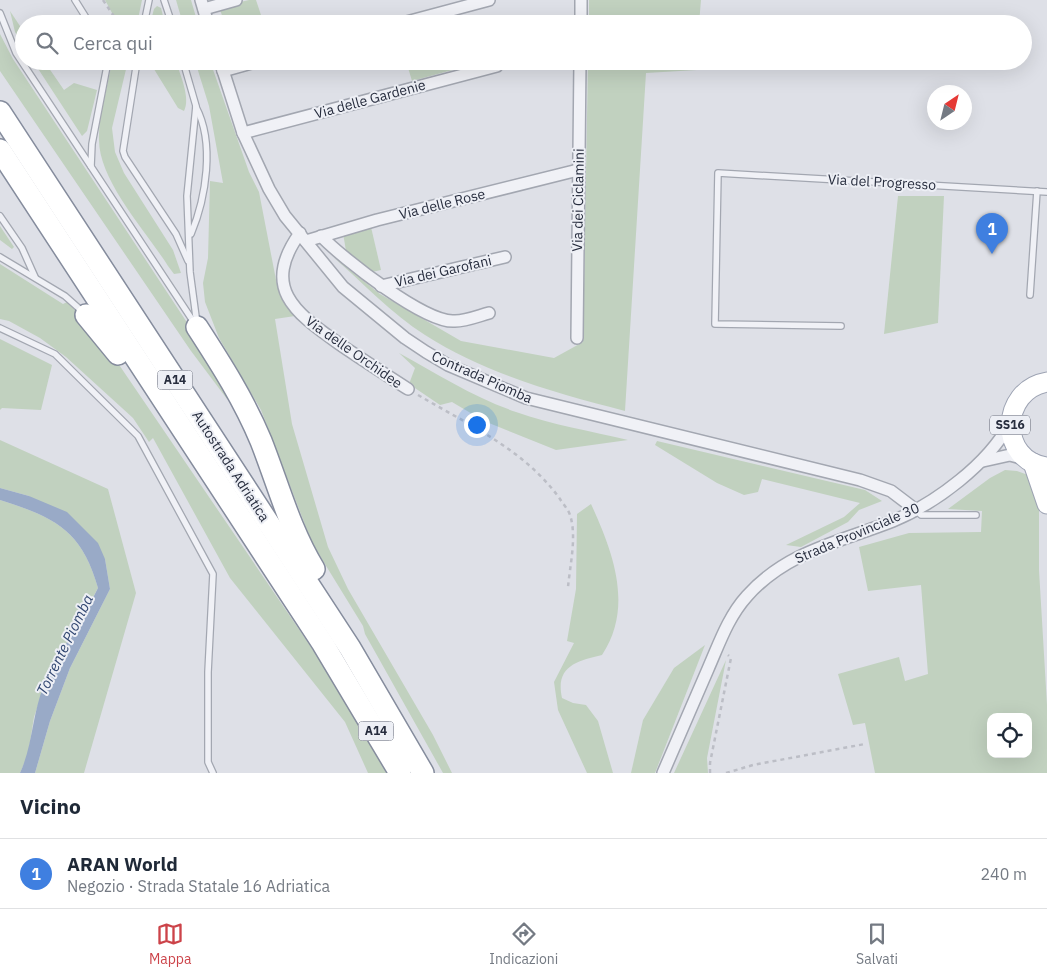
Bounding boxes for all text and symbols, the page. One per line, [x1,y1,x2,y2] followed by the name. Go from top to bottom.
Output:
[15,15,1032,70] search box
[33,29,61,57] icon: search
[73,31,153,55] text: Cerca qui
[312,75,428,122] street label: Via delle Gardenie
[927,85,972,130] north arrow
[568,148,588,252] street label: Via dei Ciclamini
[827,170,937,194] street label: Via del Progresso
[397,185,487,223] street label: Via delle Rose
[976,213,1008,254] pin: 1
[393,251,493,291] street label: Via dei Garofani
[302,312,406,392] street label: Via delle Orchidee
[429,347,536,408] street label: Contrada Piomba
[158,370,192,390] road number: A14
[188,407,274,525] street label: Autostrada Adriatica
[464,412,490,438] your location
[990,416,1030,434] road number: SS16
[792,499,922,567] street label: Strada Provinciale 30
[32,591,97,698] water label: Torrente Piomba
[987,713,1032,758] map controls
[987,713,1032,758] button: locate
[358,721,394,740] road number: A14
[20,792,81,820] text: Vicino
[67,852,178,876] text: ARAN World
[31,864,41,884] text: 1
[980,864,1027,884] text: 240 m
[67,876,330,896] text: Negozio · Strada Statale 16 Adriatica
[149,920,191,968] tab: Mappa
[489,920,558,968] tab: Indicazioni
[856,920,898,968] tab: Salvati

